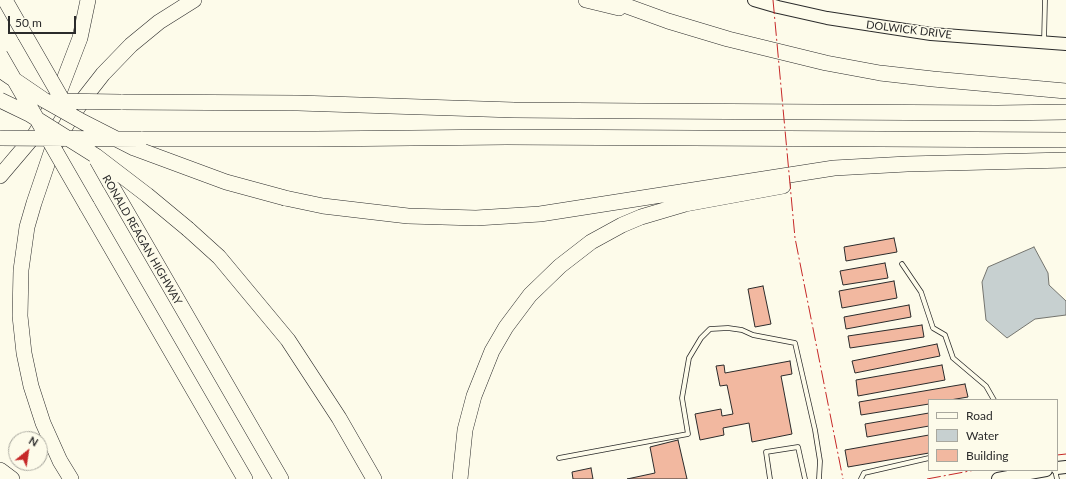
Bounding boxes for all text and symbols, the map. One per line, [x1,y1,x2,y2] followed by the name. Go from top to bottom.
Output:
[10,8,78,34] scale bar
[15,15,42,30] text: 50 m
[865,18,953,42] street label: DOLWICK DRIVE
[99,173,185,307] street label: RONALD REAGAN HIGHWAY
[928,399,1058,471] legend
[966,408,993,423] text: Road
[966,428,999,443] text: Water
[8,431,48,471] north arrow
[27,433,41,449] text: N
[966,448,1009,463] text: Building

